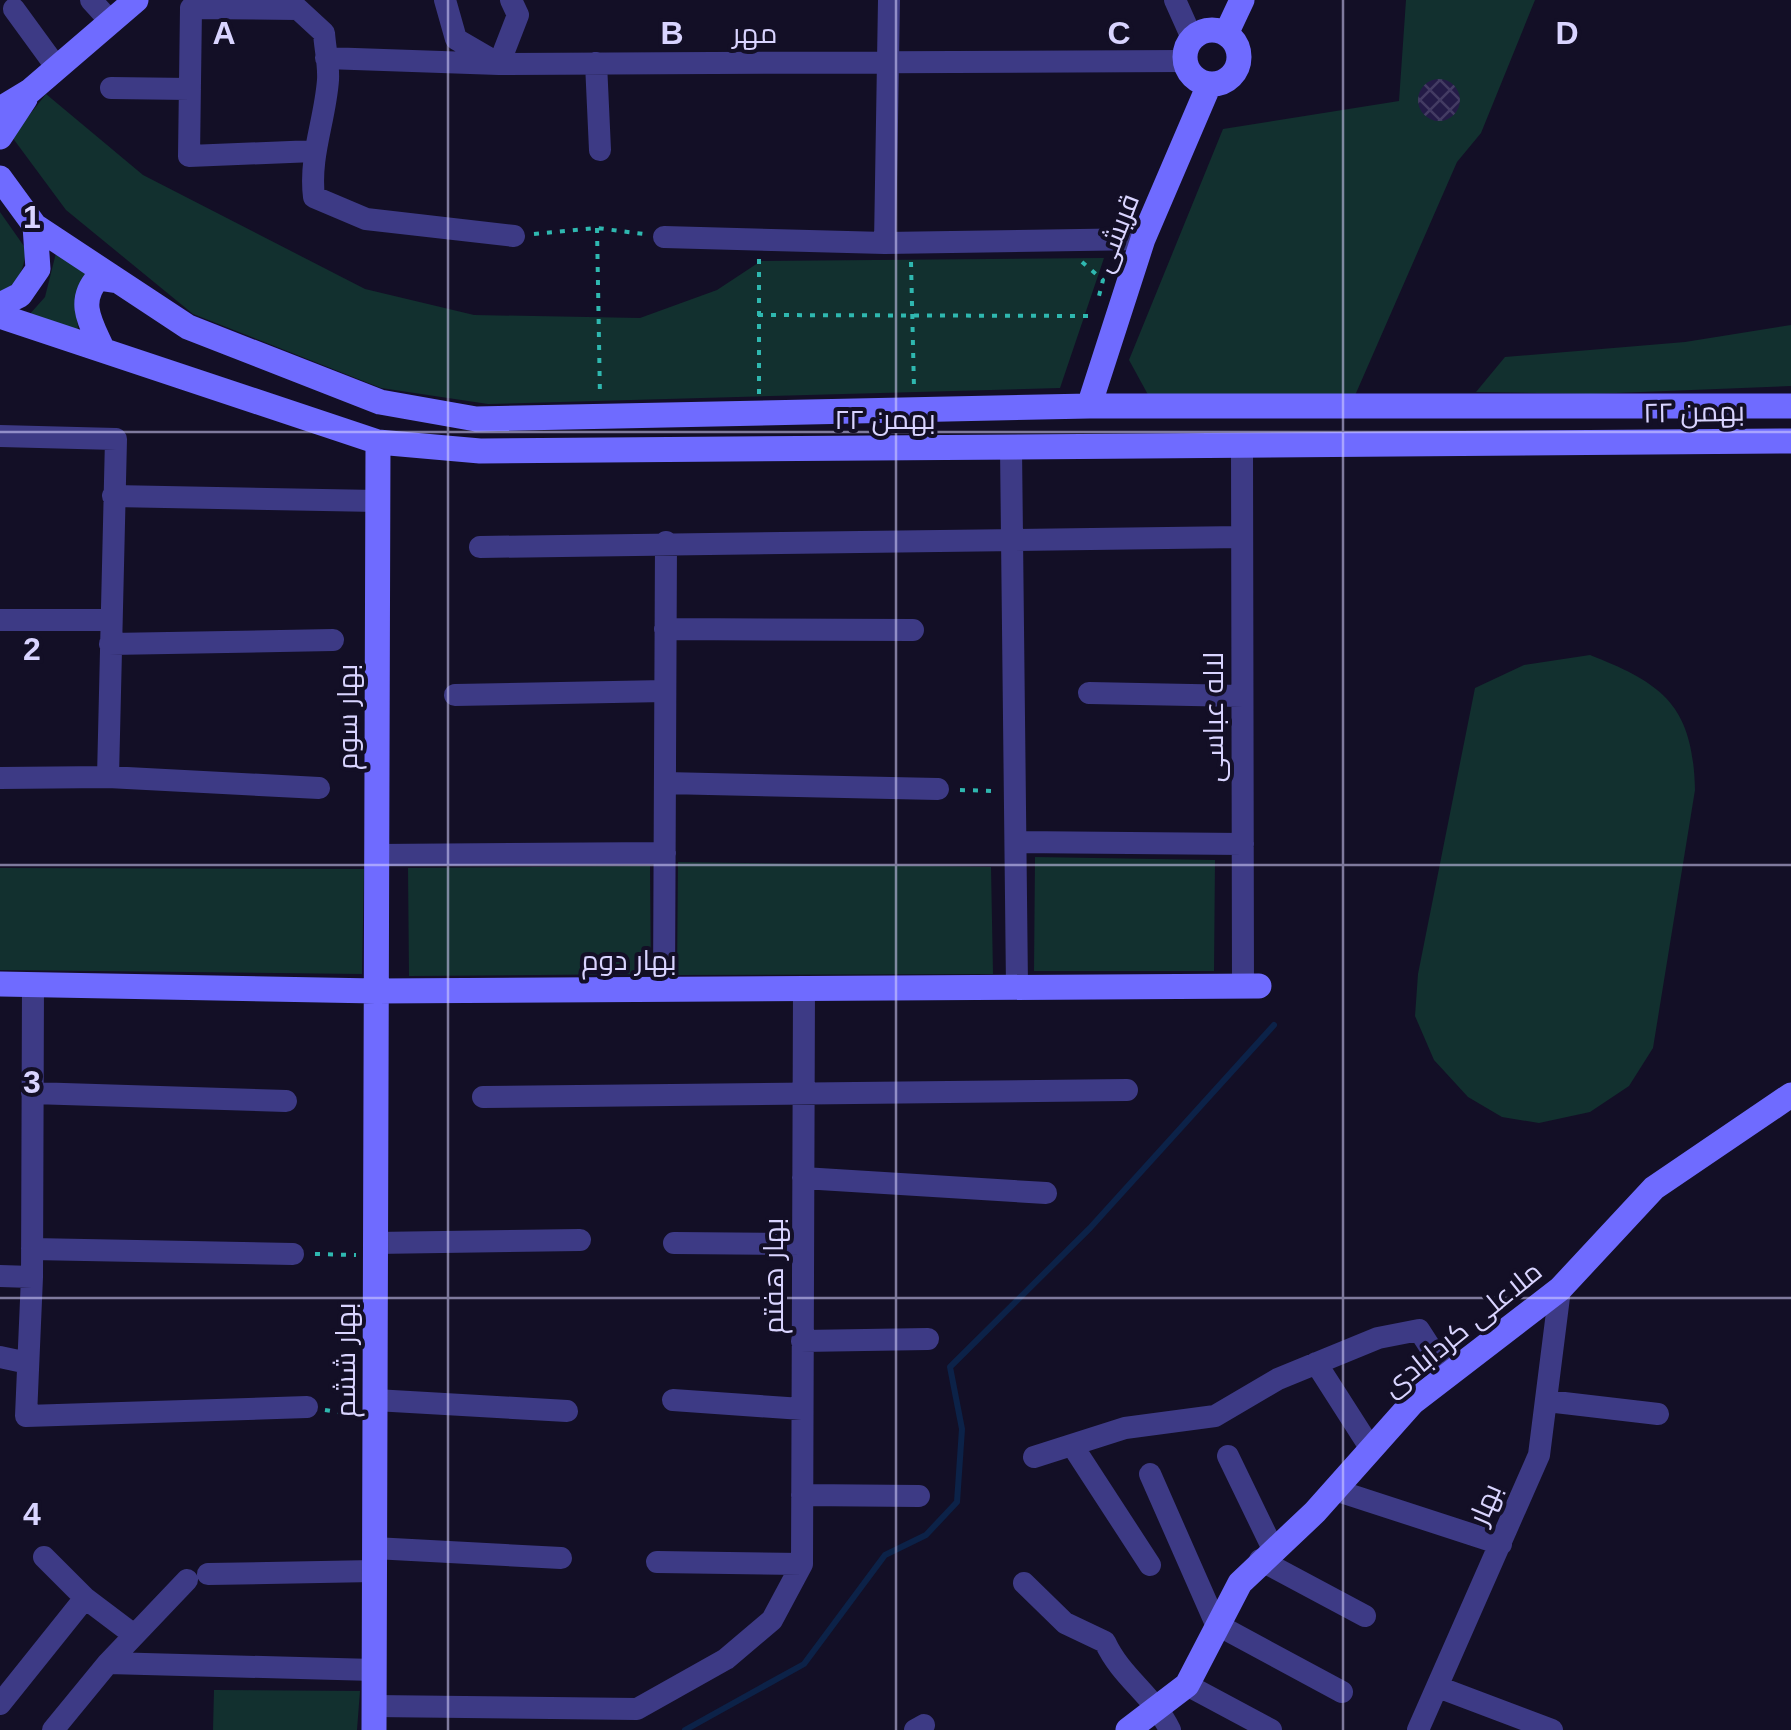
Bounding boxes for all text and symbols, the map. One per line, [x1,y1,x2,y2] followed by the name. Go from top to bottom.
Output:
[212,15,236,51] text: A
[660,15,684,51] text: B
[1107,15,1131,51] text: C
[1555,15,1579,51] text: D
[731,18,777,50] street label: مهر
[1087,189,1146,277] street label: قریشی
[23,199,41,235] text: 1
[1643,396,1745,429] street label: ۲۲ بهمن
[834,404,936,436] street label: ۲۲ بهمن
[23,631,41,667] text: 2
[1198,652,1230,782] street label: لاله عباسی
[332,664,367,770] street label: بهار سوم
[581,945,677,980] street label: بهار دوم
[23,1064,41,1100] text: 3
[758,1218,793,1334] street label: بهار هفتم
[1376,1255,1548,1403] street label: ملاعلی کردابادی
[330,1302,365,1418] street label: بهار ششم
[1462,1479,1508,1531] street label: بهار
[23,1496,41,1532] text: 4

